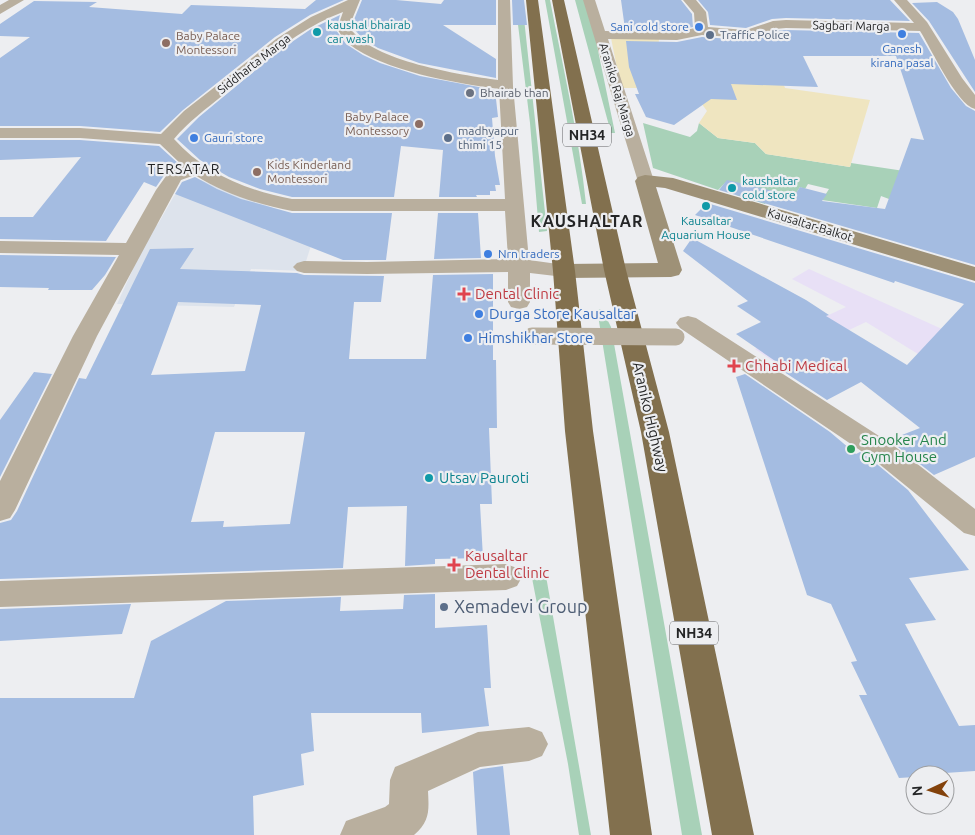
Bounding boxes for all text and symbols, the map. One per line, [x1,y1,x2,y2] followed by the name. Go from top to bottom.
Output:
[327,18,411,45] place label: kaushal bhairab car wash
[812,18,890,33] street label: Sagbari Marga
[610,20,689,33] place label: Sani cold store
[693,21,705,33] marker: Sani cold store
[311,26,323,38] marker: kaushal bhairab car wash
[720,28,790,41] place label: Traffic Police
[896,28,908,40] marker: Ganesh kirana pasal
[176,29,240,56] place label: Baby Palace Montessori
[704,29,716,41] marker: Traffic Police
[215,31,293,96] street label: Siddharta Marga
[160,37,172,49] marker: Baby Palace Montessori
[597,41,638,138] street label: Araniko Raj Marga
[870,42,934,69] place label: Ganesh kirana pasal
[480,86,549,99] place label: Bhairab than
[464,87,476,99] marker: Bhairab than
[345,110,409,137] place label: Baby Palace Montessory
[413,118,425,130] marker: Baby Palace Montessory
[458,124,519,151] place label: madhyapur thimi 15
[563,124,611,146] road number: NH34
[204,131,263,144] place label: Gauri store
[188,132,200,144] marker: Gauri store
[442,132,454,144] marker: madhyapur thimi 15
[267,158,351,185] place label: Kids Kinderland Montessori
[148,161,220,177] district label: TERSATAR
[251,166,263,178] marker: Kids Kinderland Montessori
[742,174,798,201] place label: kaushaltar cold store
[726,182,738,194] marker: kaushaltar cold store
[700,200,712,212] marker: Kausaltar Aquarium House
[766,205,854,244] street label: Kausaltar-Balkot
[531,212,643,230] district label: KAUSHALTAR
[661,214,751,241] place label: Kausaltar Aquarium House
[498,247,560,260] place label: Nrn traders
[482,248,494,260] marker: Nrn traders
[475,285,559,302] place label: Dental Clinic
[457,287,471,301] marker: Dental Clinic
[489,305,637,322] place label: Durga Store Kausaltar
[473,308,485,320] marker: Durga Store Kausaltar
[478,329,593,346] place label: Himshikhar Store
[462,332,474,344] marker: Himshikhar Store
[745,357,847,374] place label: Chhabi Medical
[727,359,741,373] marker: Chhabi Medical
[630,360,671,474] street label: Araniko Highway
[861,431,947,465] place label: Snooker And Gym House
[845,443,857,455] marker: Snooker And Gym House
[439,469,529,486] place label: Utsav Pauroti
[423,472,435,484] marker: Utsav Pauroti
[465,547,549,581] place label: Kausaltar Dental Clinic
[447,558,461,572] marker: Kausaltar Dental Clinic
[454,596,587,616] place label: Xemadevi Group
[438,601,450,613] marker: Xemadevi Group
[670,622,718,644] road number: NH34
[905,765,955,815] north arrow
[909,785,925,797] text: N

